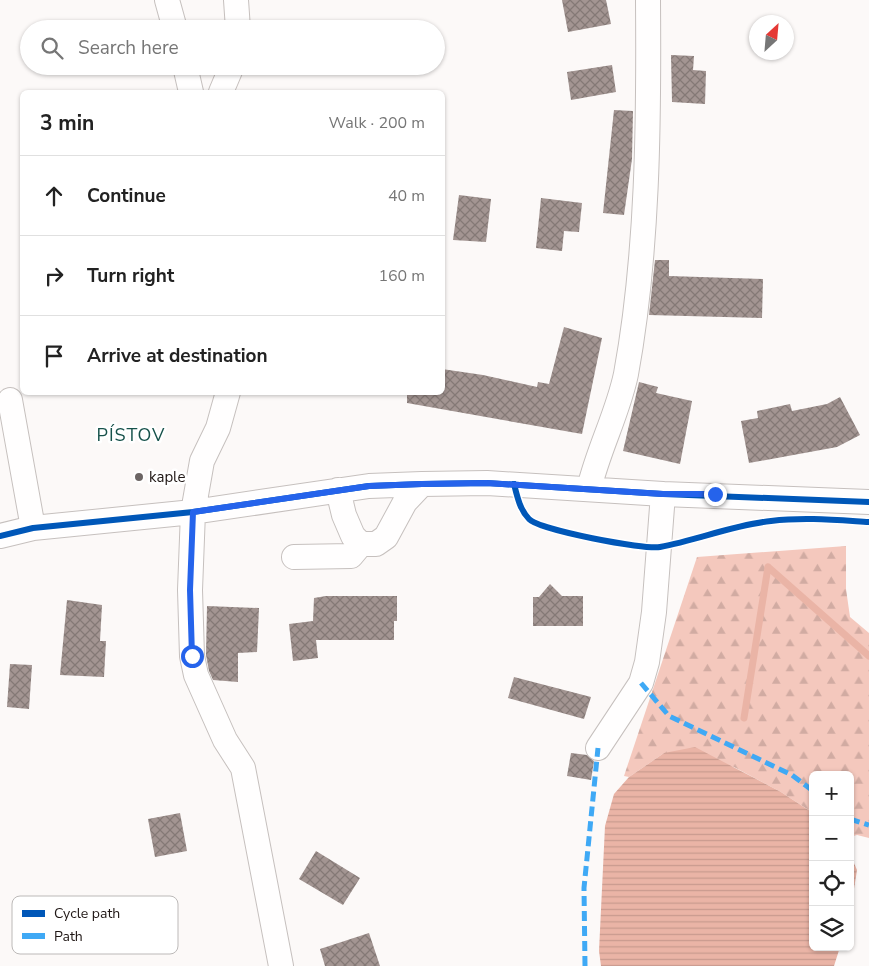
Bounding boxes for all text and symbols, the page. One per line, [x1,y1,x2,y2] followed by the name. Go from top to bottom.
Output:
[749,15,794,60] north arrow
[20,20,445,75] search box
[38,34,66,62] icon: search
[78,35,179,61] text: Search here
[40,109,94,137] text: 3 min
[329,112,425,134] text: Walk · 200 m
[40,182,68,210] icon: ahead
[87,183,166,209] text: Continue
[388,185,425,207] text: 40 m
[40,262,68,290] icon: right
[87,263,174,289] text: Turn right
[378,265,425,287] text: 160 m
[40,342,68,370] icon: arrive
[87,343,268,369] text: Arrive at destination
[97,423,165,447] district label: PÍSTOV
[149,467,185,487] place label: kaple
[133,471,145,483] marker: kaple
[704,483,727,506] route end
[181,645,204,668] route start
[809,771,854,951] map controls
[809,771,854,816] button: +
[809,816,854,861] button: −
[809,861,854,906] button: locate
[12,896,178,954] legend
[54,904,120,923] text: Cycle path
[809,906,854,951] button: layers
[54,927,83,946] text: Path

